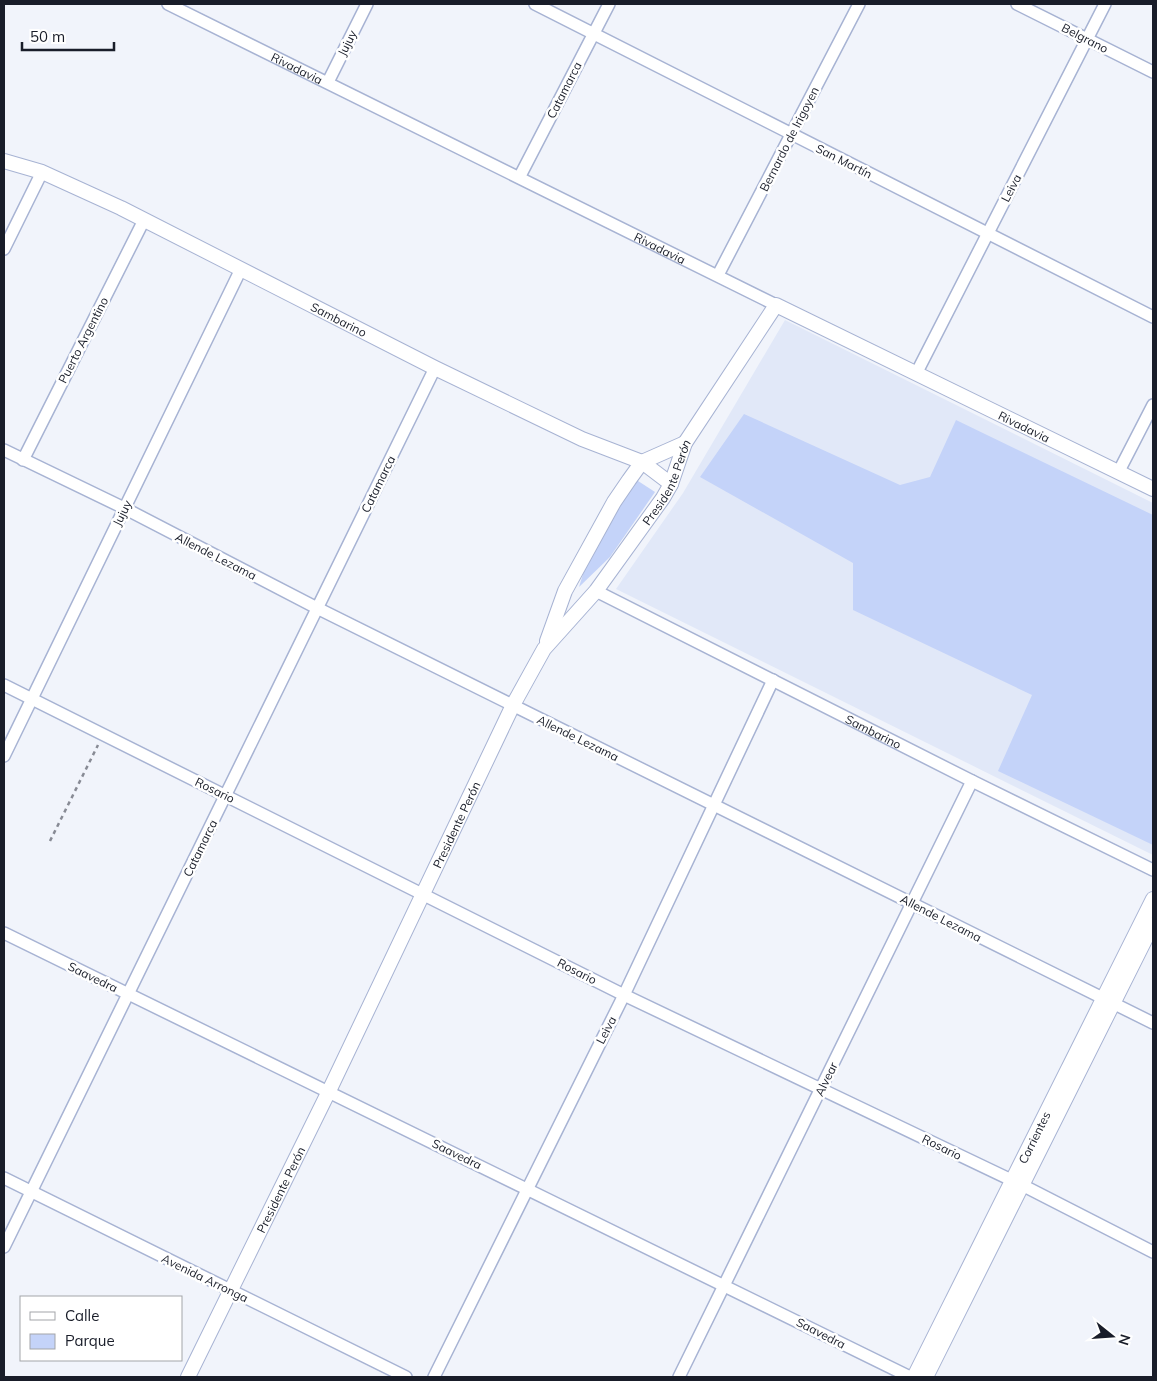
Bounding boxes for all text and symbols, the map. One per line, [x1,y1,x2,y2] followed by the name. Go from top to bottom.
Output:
[22,20,115,52] scale bar
[1059,20,1111,56] street label: Belgrano
[30,27,65,46] text: 50 m
[334,27,360,58] street label: Jujuy
[269,49,325,87] street label: Rivadavia
[543,59,585,121] street label: Catamarca
[756,84,822,194] street label: Bernardo de Irigoyen
[813,140,875,182] street label: San Martín
[998,172,1024,204] street label: Leiva
[632,229,688,267] street label: Rivadavia
[55,294,111,386] street label: Puerto Argentino
[308,299,370,340] street label: Sambarino
[996,407,1052,445] street label: Rivadavia
[639,436,693,528] street label: Presidente Perón
[358,453,398,515] street label: Catamarca
[109,497,135,528] street label: Jujuy
[173,529,259,583] street label: Allende Lezama
[843,711,904,752] street label: Sambarino
[535,712,621,764] street label: Allende Lezama
[193,774,237,806] street label: Rosario
[429,779,483,870] street label: Presidente Perón
[180,817,220,879] street label: Catamarca
[898,891,984,945] street label: Allende Lezama
[555,955,599,987] street label: Rosario
[66,959,120,995] street label: Saavedra
[593,1014,619,1046] street label: Leiva
[811,1059,841,1098] street label: Alvear
[1015,1109,1053,1166] street label: Corrientes
[920,1131,964,1163] street label: Rosario
[430,1136,484,1172] street label: Saavedra
[253,1144,308,1235] street label: Presidente Perón
[159,1251,251,1305] street label: Avenida Arronga
[20,1296,182,1361] legend
[65,1306,99,1325] text: Calle
[1087,1311,1137,1361] north arrow
[794,1314,848,1352] street label: Saavedra
[65,1331,115,1350] text: Parque
[1114,1332,1135,1347] text: N

